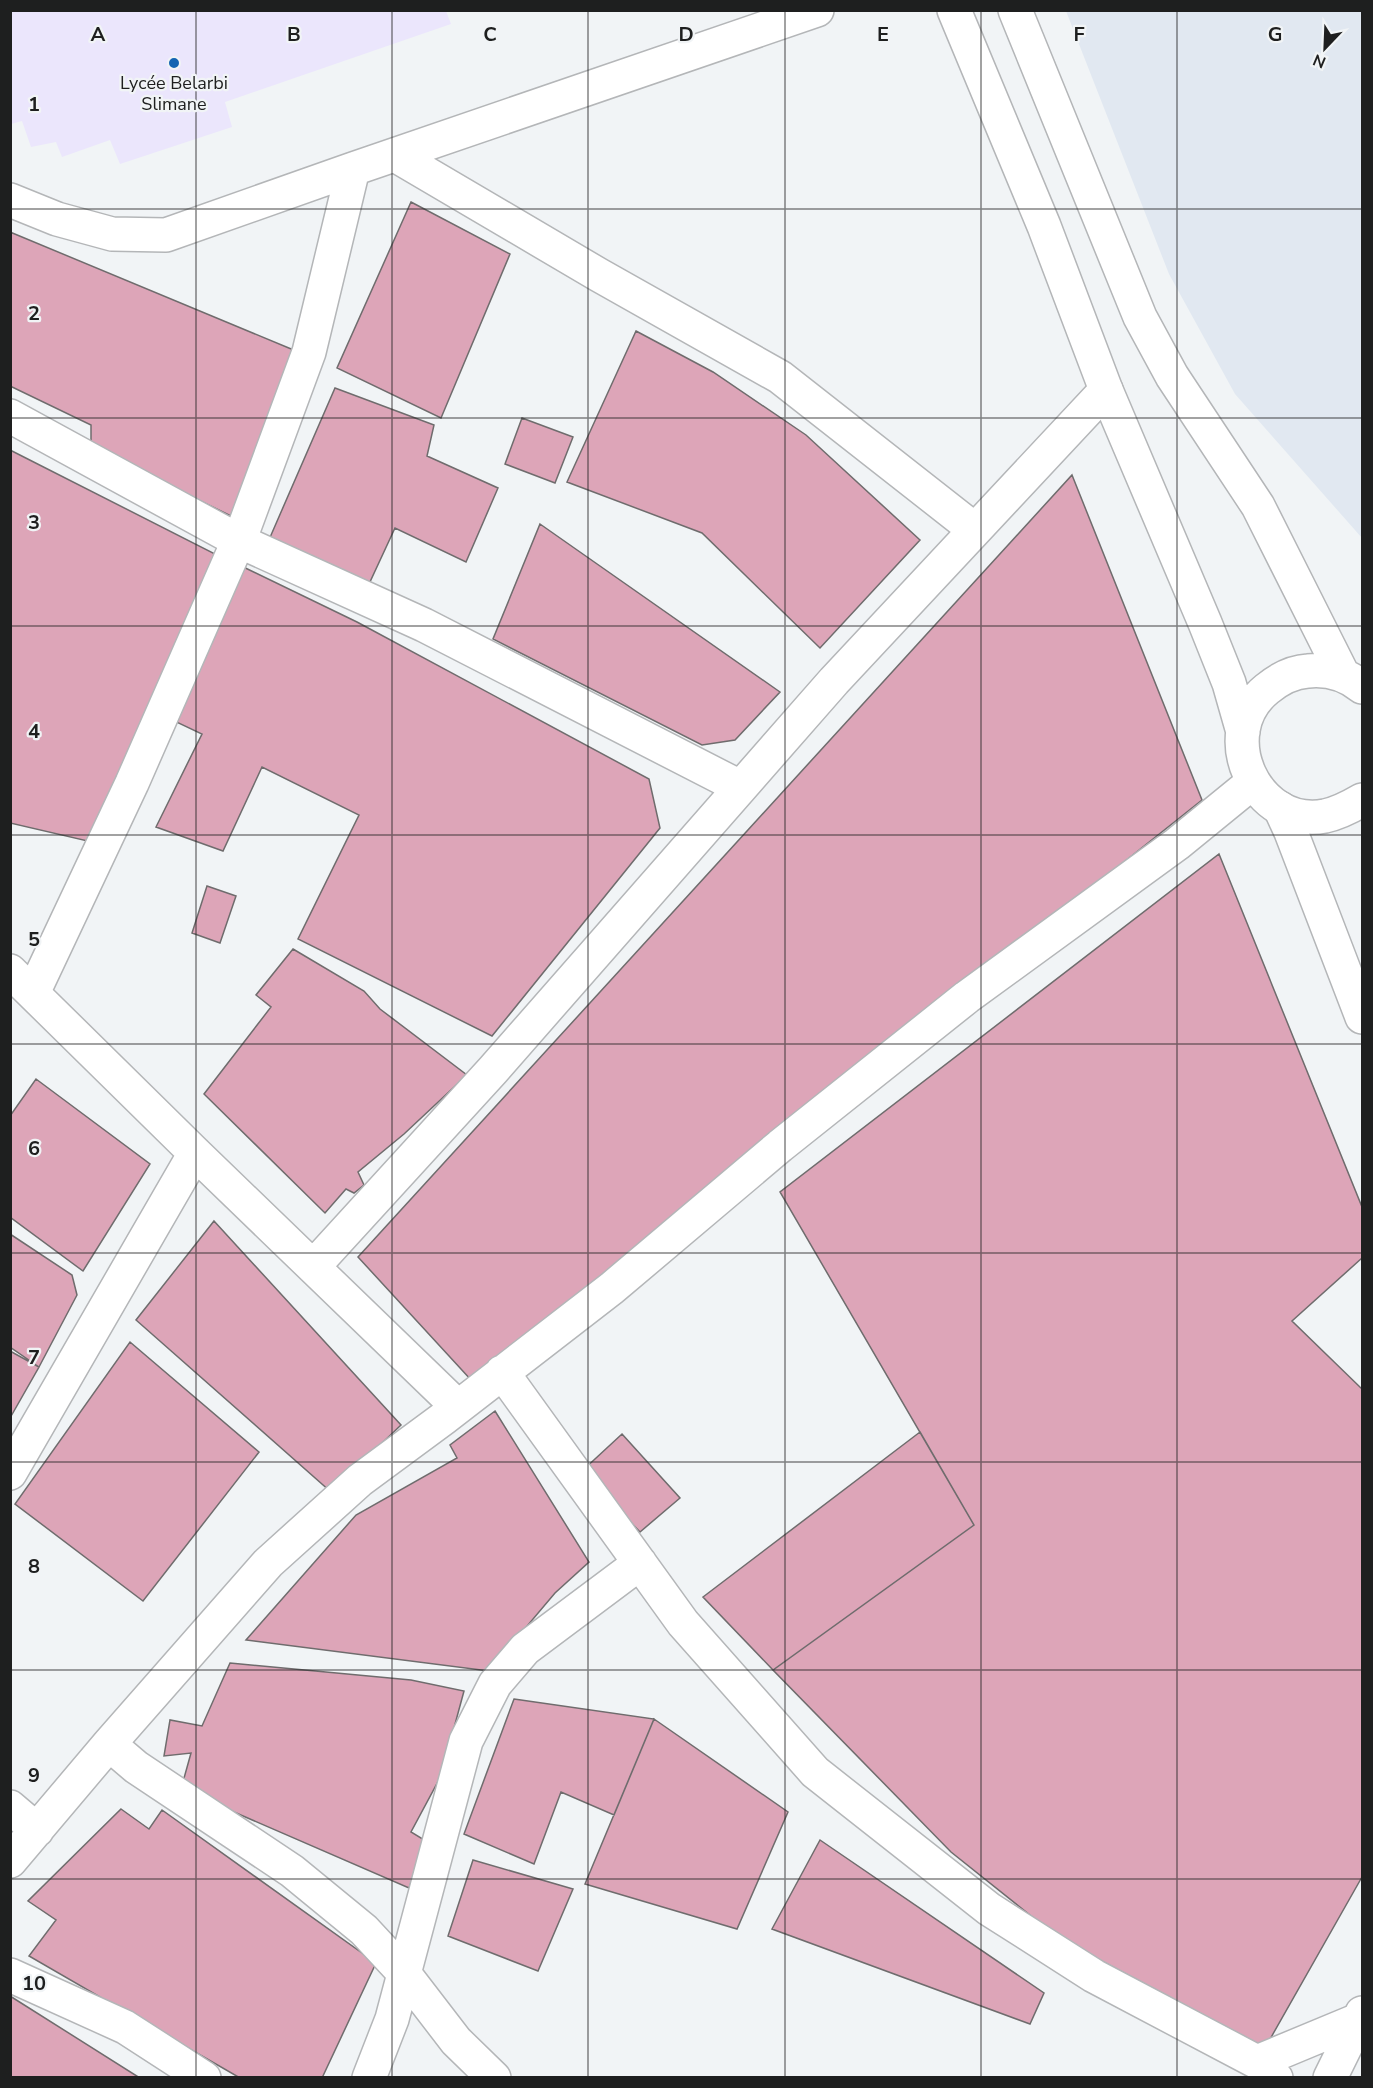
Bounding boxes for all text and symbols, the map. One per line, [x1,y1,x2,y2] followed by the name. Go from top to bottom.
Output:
[1295,18,1355,78] north arrow
[91,21,106,48] text: A
[287,21,301,48] text: B
[483,21,497,48] text: C
[678,21,694,48] text: D
[877,21,889,48] text: E
[1073,21,1085,48] text: F
[1268,21,1282,48] text: G
[1310,48,1329,73] text: N
[167,56,181,70] marker: Lycée Belarbi Slimane
[120,71,228,116] place label: Lycée Belarbi Slimane
[28,91,40,118] text: 1
[28,300,40,327] text: 2
[28,509,40,536] text: 3
[28,718,40,745] text: 4
[28,926,40,953] text: 5
[28,1135,40,1162] text: 6
[28,1344,40,1371] text: 7
[28,1553,40,1580] text: 8
[28,1762,40,1789] text: 9
[22,1970,46,1997] text: 10

